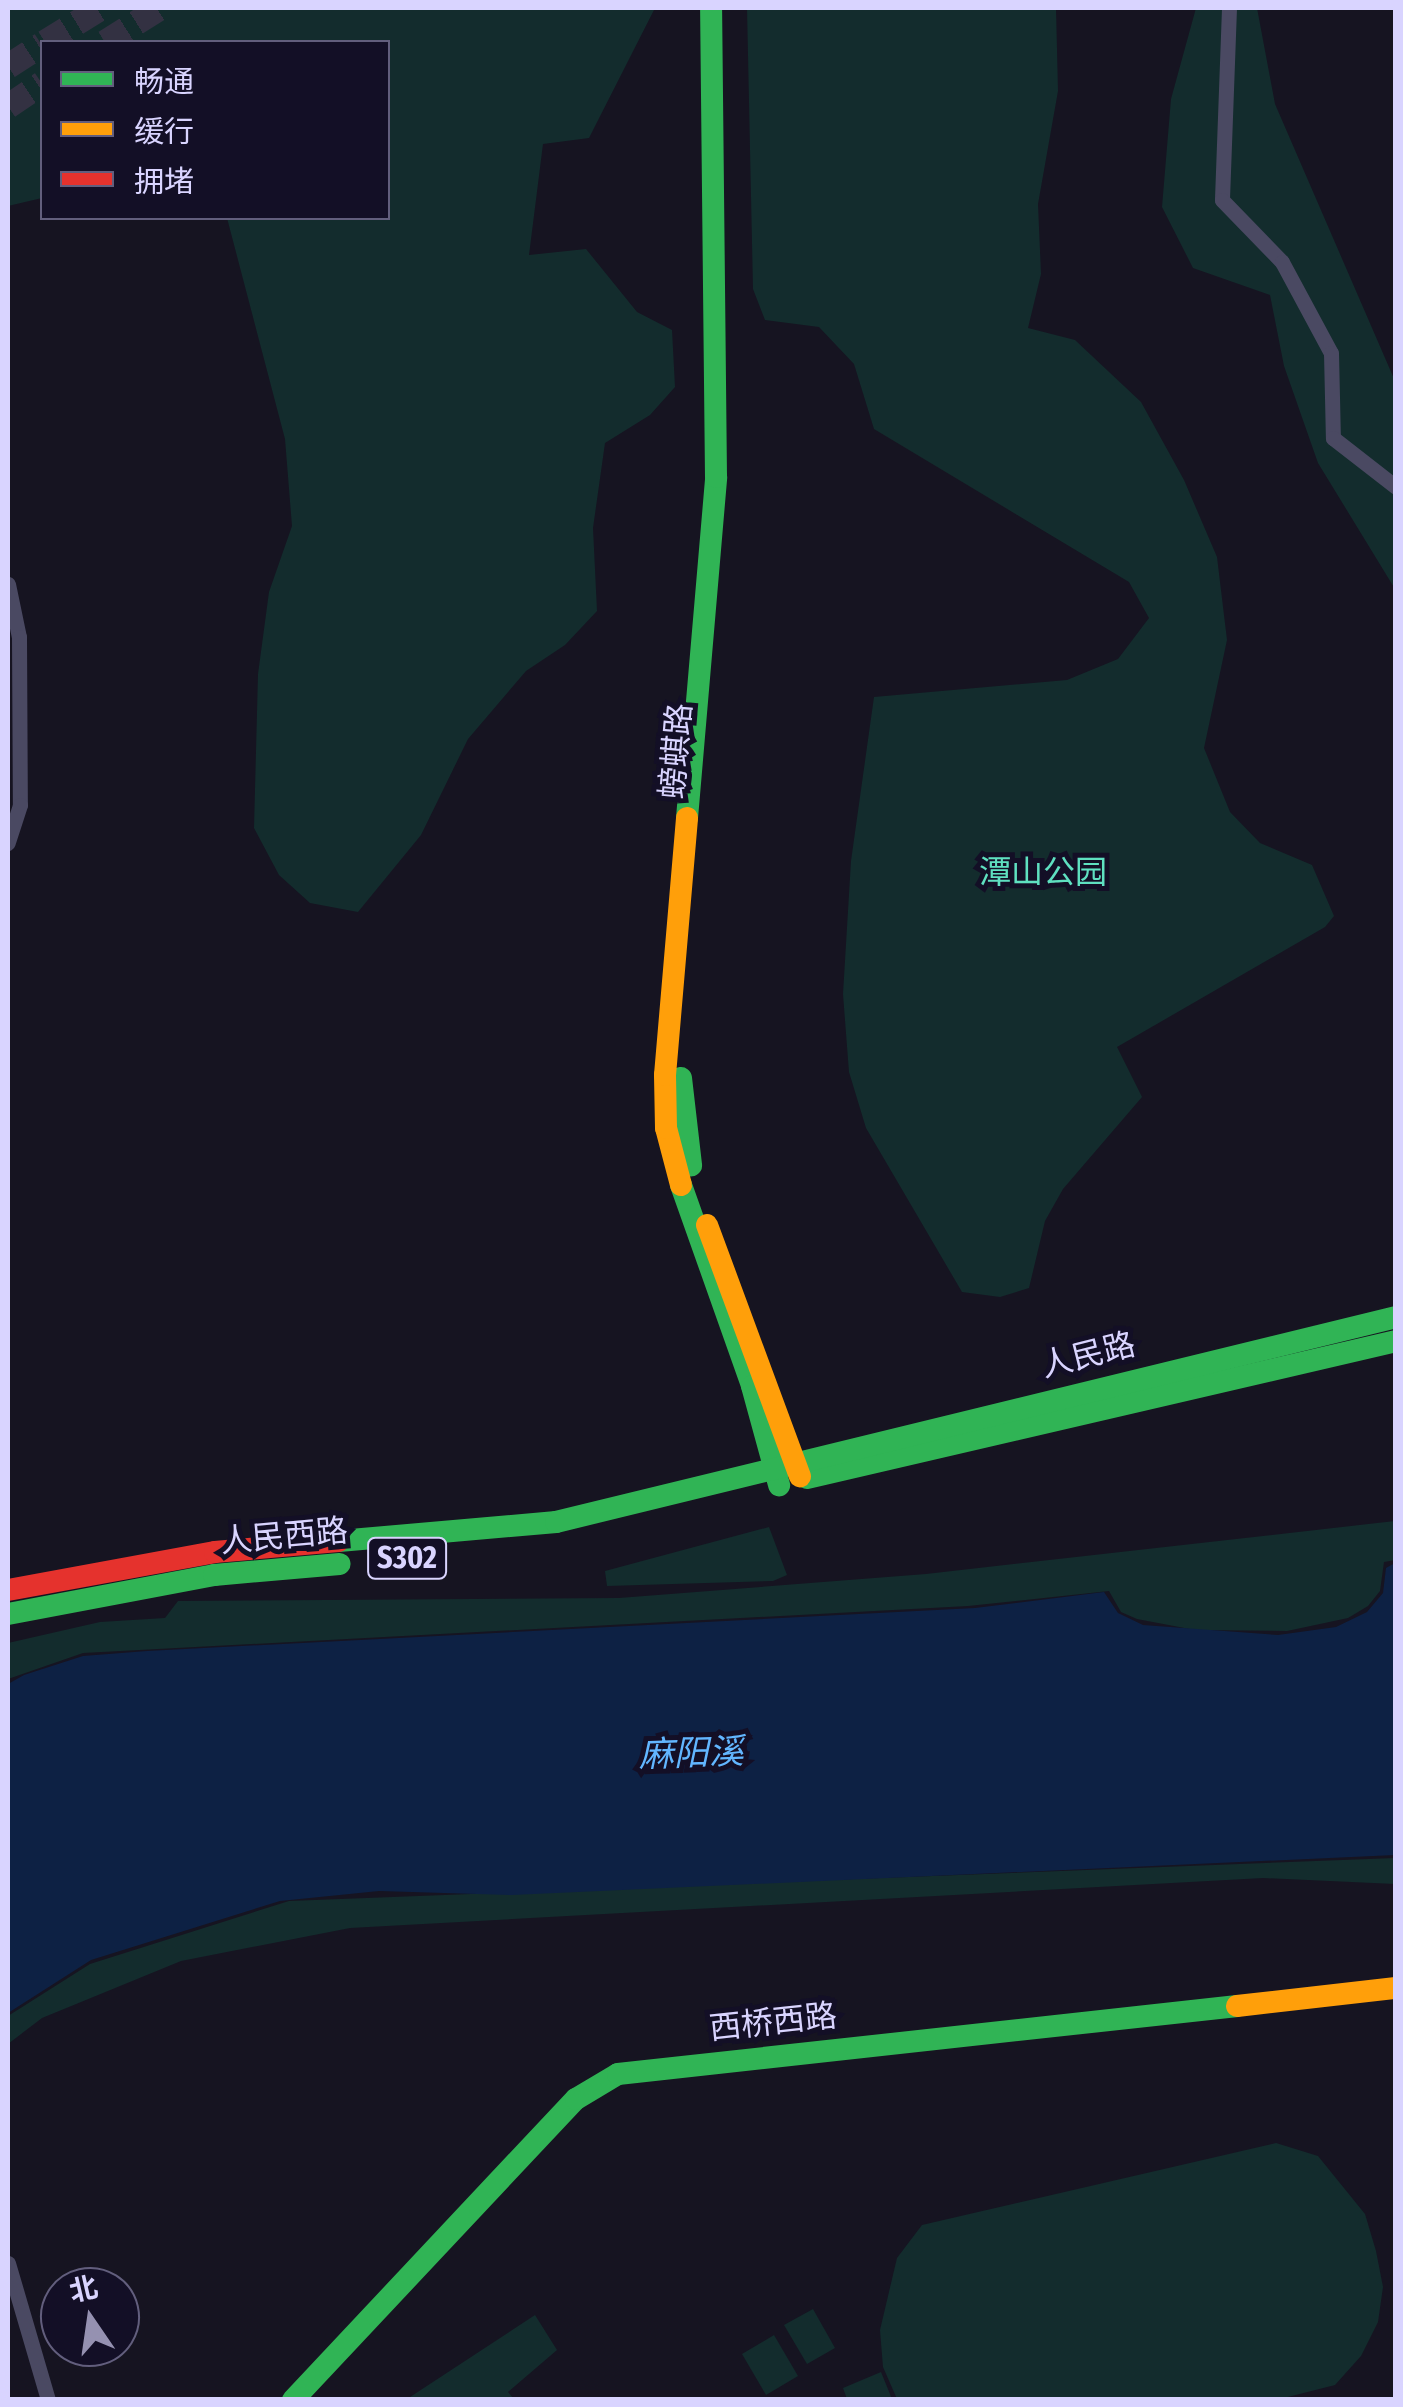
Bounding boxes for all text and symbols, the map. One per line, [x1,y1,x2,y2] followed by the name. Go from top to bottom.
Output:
[40,40,390,220] legend
[134,64,194,100] text: 畅通
[134,114,194,150] text: 缓行
[134,164,194,200] text: 拥堵
[653,702,699,800] street label: 螃蜞路
[979,853,1107,891] park label: 潭山公园
[1037,1325,1139,1385] street label: 人民路
[219,1511,349,1561] street label: 人民西路
[367,1533,447,1583] road number: S302
[638,1730,744,1776] water label: 麻阳溪
[707,1996,839,2048] street label: 西桥西路
[40,2267,140,2367] north arrow
[66,2270,101,2308] text: 北

